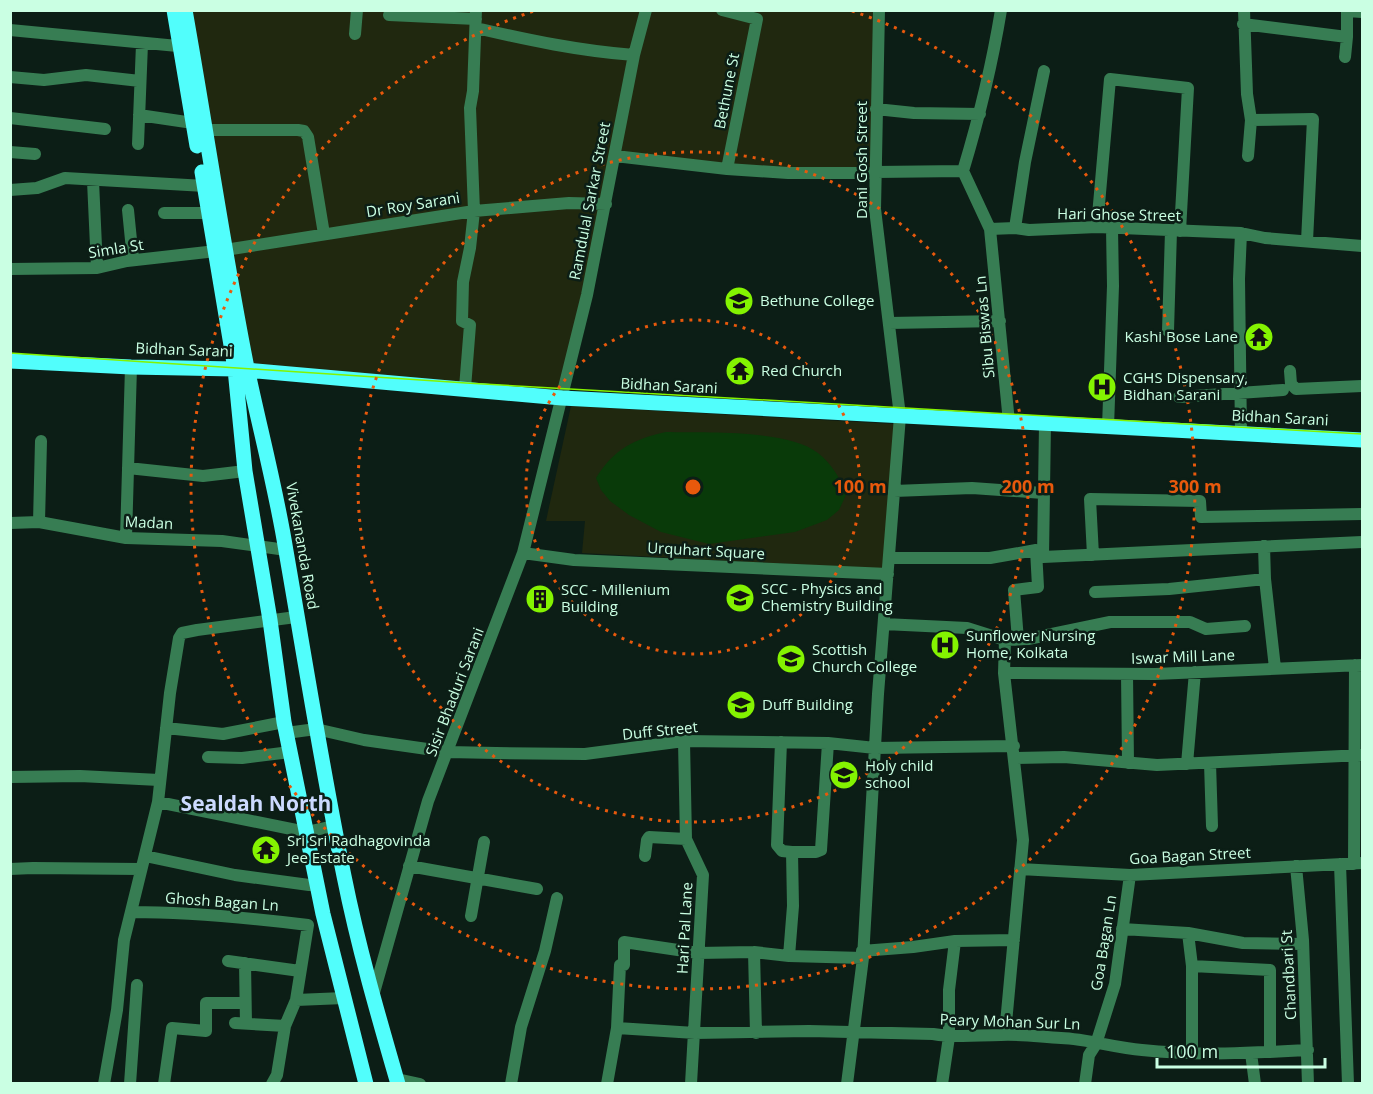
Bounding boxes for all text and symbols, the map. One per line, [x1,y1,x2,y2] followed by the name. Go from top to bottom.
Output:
[709,51,743,130] street label: Bethune St
[851,101,871,219] street label: Dani Gosh Street
[564,120,614,281] street label: Ramdulal Sarkar Street
[365,187,461,221] street label: Dr Roy Sarani
[1057,203,1181,225] street label: Hari Ghose Street
[87,234,145,262] street label: Simla St
[970,275,998,379] street label: Sibu Biswas Ln
[723,285,755,317] school or university icon: Bethune College
[760,290,874,310] place label: Bethune College
[1243,321,1275,353] temple icon: Kashi Bose Lane
[1124,326,1238,346] place label: Kashi Bose Lane
[135,337,233,361] street label: Bidhan Sarani
[724,355,756,387] temple icon: Red Church
[761,360,842,380] place label: Red Church
[1123,367,1248,404] place label: CGHS Dispensary, Bidhan Sarani
[1086,371,1118,403] hospital icon: CGHS Dispensary, Bidhan Sarani
[620,372,718,398] street label: Bidhan Sarani
[1231,404,1329,430] street label: Bidhan Sarani
[833,474,887,498] text: 100 m
[1001,474,1055,498] text: 200 m
[1168,474,1222,498] text: 300 m
[683,477,703,497] centre of rings
[282,481,324,611] street label: Vivekananda Road
[124,511,174,533] street label: Madan
[647,537,765,563] street label: Urquhart Square
[761,578,893,615] place label: SCC - Physics and Chemistry Building
[561,579,670,616] place label: SCC - Millenium Building
[724,582,756,614] school or university icon: SCC - Physics and Chemistry Building
[524,583,556,615] building icon: SCC - Millenium Building
[420,624,488,759] street label: Sisir Bhaduri Sarani
[966,625,1095,662] place label: Sunflower Nursing Home, Kolkata
[929,629,961,661] hospital icon: Sunflower Nursing Home, Kolkata
[812,639,917,676] place label: Scottish Church College
[775,643,807,675] school or university icon: Scottish Church College
[1131,644,1235,668] street label: Iswar Mill Lane
[725,689,757,721] school or university icon: Duff Building
[762,694,853,714] place label: Duff Building
[621,716,699,744] street label: Duff Street
[865,755,933,792] place label: Holy child school
[828,759,860,791] school or university icon: Holy child school
[181,789,331,817] district label: Sealdah North
[285,830,431,867] place label: Sri Sri Radhagovinda Jee Estate
[250,834,282,866] temple icon: Sri Sri Radhagovinda Jee Estate
[1129,842,1251,868] street label: Goa Bagan Street
[672,881,696,974] street label: Hari Pal Lane
[165,887,280,915] street label: Ghosh Bagan Ln
[1086,893,1120,992] street label: Goa Bagan Ln
[1276,929,1300,1021] street label: Chandbari St
[939,1009,1081,1033] street label: Peary Mohan Sur Ln
[1157,1031,1325,1069] scale bar
[1166,1039,1218,1063] text: 100 m

